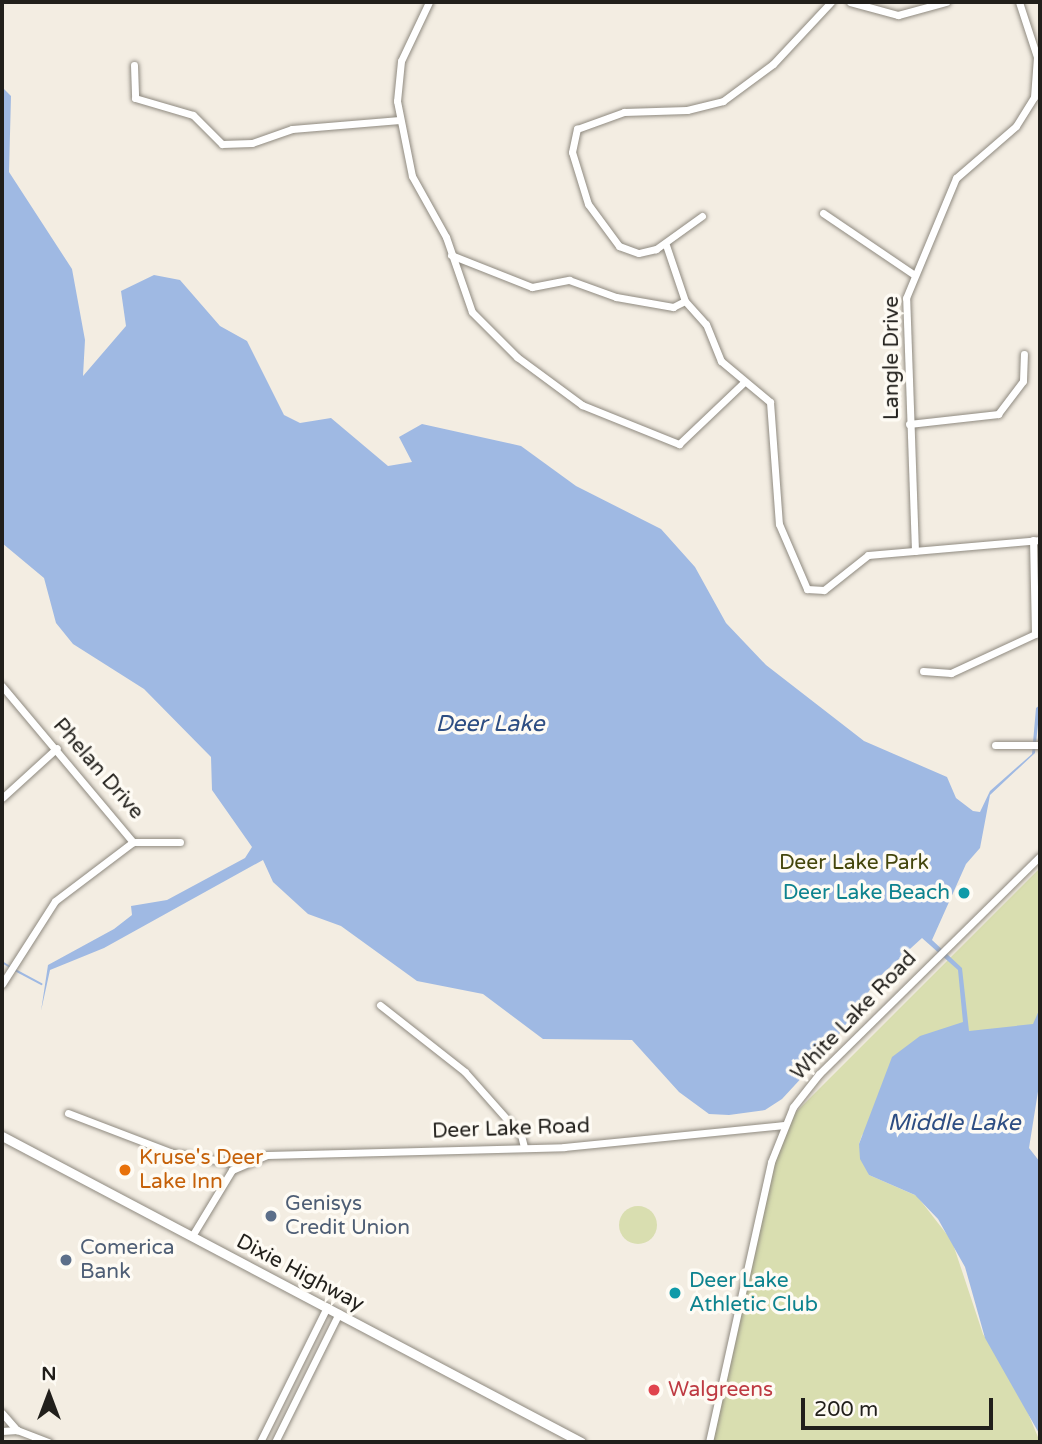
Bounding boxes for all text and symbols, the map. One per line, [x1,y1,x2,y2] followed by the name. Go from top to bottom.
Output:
[879,296,905,420] street label: Langle Drive
[435,710,545,738] water label: Deer Lake
[47,713,149,825] street label: Phelan Drive
[779,850,929,876] park label: Deer Lake Park
[783,880,950,906] place label: Deer Lake Beach
[956,885,972,901] marker: Deer Lake Beach
[786,946,922,1086] street label: White Lake Road
[888,1109,1020,1137] water label: Middle Lake
[432,1114,590,1144] street label: Deer Lake Road
[139,1145,263,1195] place label: Kruse's Deer Lake Inn
[117,1162,133,1178] marker: Kruse's Deer Lake Inn
[285,1191,410,1241] place label: Genisys Credit Union
[263,1208,279,1224] marker: Genisys Credit Union
[232,1229,368,1317] street label: Dixie Highway
[80,1235,174,1285] place label: Comerica Bank
[58,1252,74,1268] marker: Comerica Bank
[689,1268,818,1318] place label: Deer Lake Athletic Club
[667,1285,683,1301] marker: Deer Lake Athletic Club
[14,1360,84,1430] north arrow
[41,1363,57,1385] text: N
[668,1377,773,1403] place label: Walgreens
[646,1382,662,1398] marker: Walgreens
[804,1384,996,1428] scale bar
[814,1397,878,1422] text: 200 m

